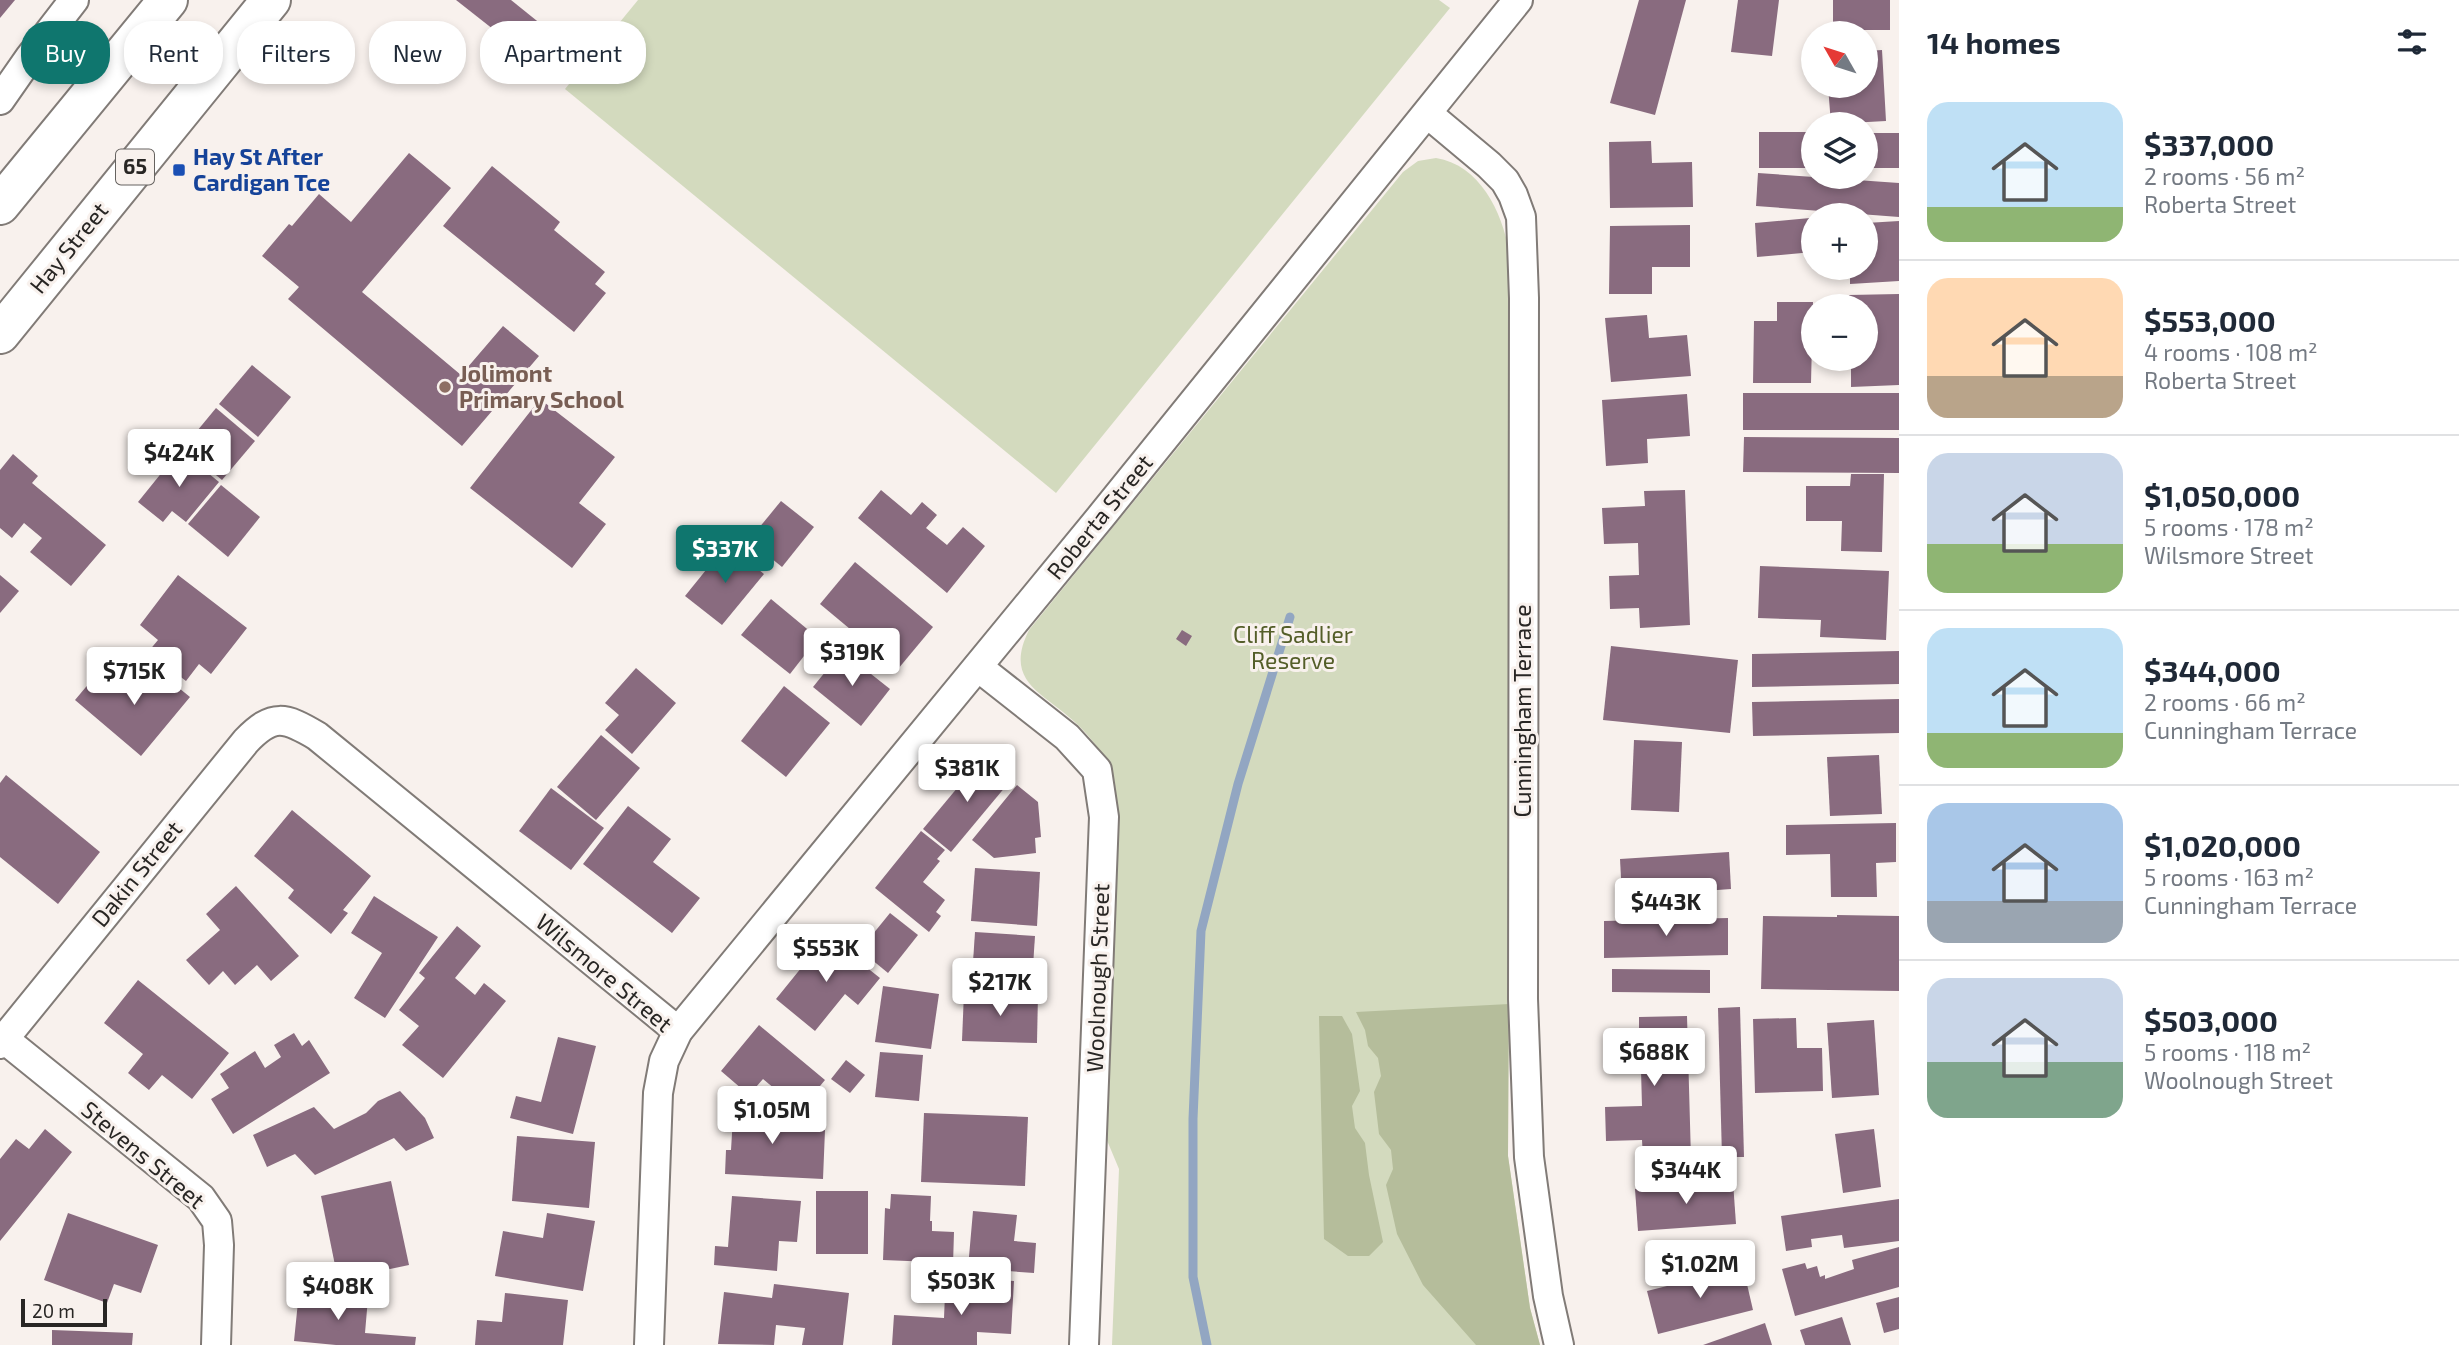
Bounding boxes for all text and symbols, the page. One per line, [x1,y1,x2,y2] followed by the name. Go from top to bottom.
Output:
[21,21,110,84] chip: Buy
[124,21,223,84] chip: Rent
[237,21,355,84] chip: Filters
[369,21,466,84] chip: New
[480,21,646,84] chip: Apartment
[1801,21,1878,98] north arrow
[1801,21,1878,371] map controls
[2393,23,2431,61] icon: filters
[1927,24,2061,60] text: 14 homes
[1801,112,1878,189] button: layers
[2144,126,2274,162] text: $337,000
[1983,130,2067,214] icon: home
[193,142,330,196] place label: Hay St After Cardigan Tce
[116,150,154,184] road number: 65
[171,162,187,178] marker: Hay St After Cardigan Tce
[2144,162,2305,190] text: 2 rooms · 56 m²
[2144,190,2296,218] text: Roberta Street
[23,196,113,298] street label: Hay Street
[1801,203,1878,280] button: +
[1801,294,1878,371] button: −
[2144,302,2276,338] text: $553,000
[1983,306,2067,390] icon: home
[2144,338,2318,366] text: 4 rooms · 108 m²
[459,359,624,413] place label: Jolimont Primary School
[2144,366,2296,394] text: Roberta Street
[437,379,453,395] marker: Jolimont Primary School
[130,430,228,489] pin: $424K
[144,438,214,466] text: $424K
[1040,448,1158,584] street label: Roberta Street
[2144,477,2300,513] text: $1,050,000
[1983,481,2067,565] icon: home
[2144,513,2314,541] text: 5 rooms · 178 m²
[676,526,774,585] pin: $337K
[692,534,758,562] text: $337K
[2144,541,2314,569] text: Wilsmore Street
[1508,604,1536,818] street label: Cunningham Terrace
[1233,620,1353,674] park label: Cliff Sadlier Reserve
[803,628,901,688] pin: $319K
[820,637,884,665] text: $319K
[85,648,183,707] pin: $715K
[2144,652,2281,688] text: $344,000
[103,656,165,684] text: $715K
[1983,656,2067,740] icon: home
[2144,688,2306,716] text: 2 rooms · 66 m²
[2144,716,2357,744] text: Cunningham Terrace
[918,744,1016,804] pin: $381K
[934,753,1000,781] text: $381K
[85,815,187,932] street label: Dakin Street
[2144,827,2301,863] text: $1,020,000
[1983,831,2067,915] icon: home
[2144,863,2314,891] text: 5 rooms · 163 m²
[1617,878,1715,938] pin: $443K
[1080,883,1114,1073] street label: Woolnough Street
[1631,887,1701,915] text: $443K
[2144,891,2357,919] text: Cunningham Terrace
[531,907,679,1038] street label: Wilsmore Street
[777,925,875,984] pin: $553K
[793,933,859,961] text: $553K
[951,958,1049,1018] pin: $217K
[968,967,1032,995] text: $217K
[2144,1002,2278,1038] text: $503,000
[1983,1006,2067,1090] icon: home
[1605,1028,1703,1088] pin: $688K
[1619,1037,1689,1065] text: $688K
[2144,1038,2311,1066] text: 5 rooms · 118 m²
[2144,1066,2333,1094] text: Woolnough Street
[715,1086,829,1146] pin: $1.05M
[76,1095,211,1214] street label: Stevens Street
[733,1095,811,1123] text: $1.05M
[1637,1146,1735,1206] pin: $344K
[1651,1155,1721,1183] text: $344K
[1643,1240,1757,1300] pin: $1.02M
[1661,1249,1739,1277] text: $1.02M
[912,1258,1010,1317] pin: $503K
[289,1262,387,1322] pin: $408K
[927,1266,995,1294] text: $503K
[302,1271,374,1299] text: $408K
[21,1296,107,1328] scale bar
[32,1299,75,1322] text: 20 m

